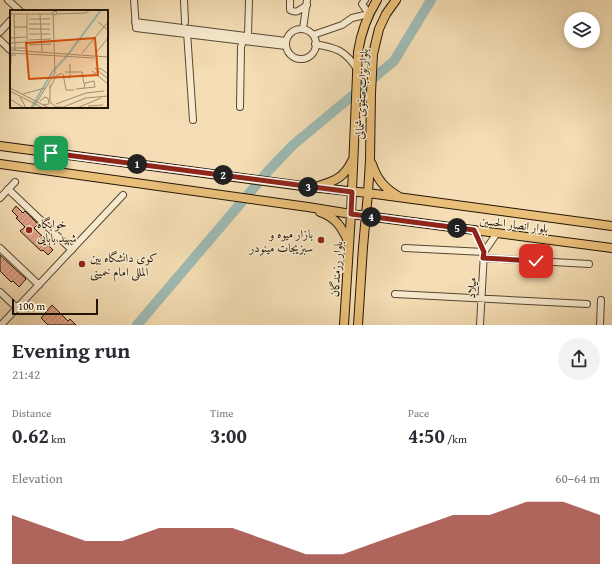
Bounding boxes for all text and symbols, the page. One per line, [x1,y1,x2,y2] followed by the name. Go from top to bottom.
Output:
[10,10,108,108] inset map
[564,12,600,48] map controls
[564,12,600,48] button: layers
[350,48,372,140] street label: بلوار نواب صفوی شمالی
[34,136,68,170] pin
[40,142,62,164] icon: arrive
[127,154,147,174] pin: 1
[134,156,140,172] text: 1
[213,165,233,185] pin: 2
[220,167,226,183] text: 2
[298,177,318,197] pin: 3
[305,179,311,195] text: 3
[361,207,381,227] pin: 4
[368,209,374,225] text: 4
[479,211,549,237] street label: بلوار انصار الحسین
[37,215,77,246] place label: خوابگاه شهید بابایی
[447,218,467,238] pin: 5
[454,220,460,236] text: 5
[24,225,34,235] marker: خوابگاه شهید بابایی
[249,225,313,256] place label: بازار میوه و سبزیجات مینودر
[316,235,326,245] marker: بازار میوه و سبزیجات مینودر
[326,241,346,297] street label: بلوار رزمندگان
[519,244,553,278] pin
[90,249,158,283] place label: کوی دانشگاه بین المللی امام خمینی
[525,250,547,272] icon: check
[77,259,87,269] marker: کوی دانشگاه بین المللی امام خمینی
[462,277,480,299] street label: میلاد
[12,297,98,316] scale bar
[18,298,45,314] text: 100 m
[12,334,130,366] text: Evening run
[558,338,600,380] button: share
[12,365,40,384] text: 21:42
[12,405,51,421] text: Distance
[210,405,233,421] text: Time
[408,405,429,421] text: Pace
[12,421,49,450] text: 0.62
[210,421,247,450] text: 3:00
[408,421,445,450] text: 4:50
[49,431,66,447] text: km
[445,431,467,447] text: /km
[12,469,63,488] text: Elevation
[555,469,600,488] text: 60–64 m

